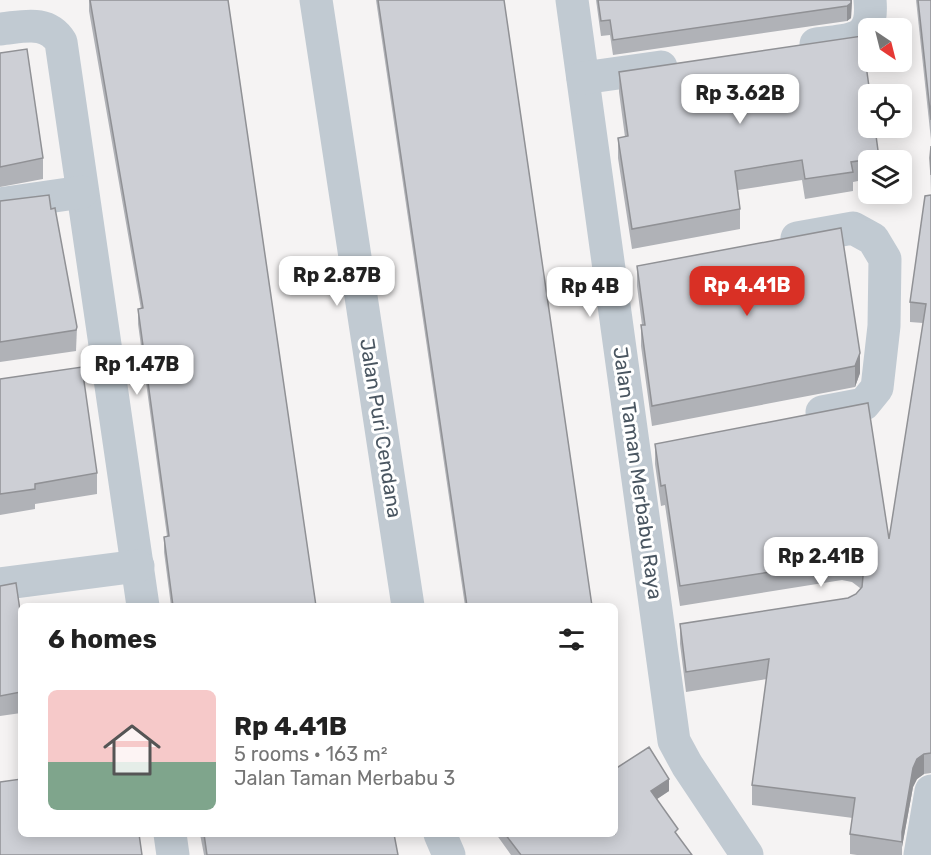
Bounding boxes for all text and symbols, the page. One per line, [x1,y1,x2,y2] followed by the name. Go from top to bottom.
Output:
[858,18,912,72] north arrow
[858,18,912,204] map controls
[678,74,802,125] pin: Rp 3.62B
[695,81,785,105] text: Rp 3.62B
[858,84,912,138] button: locate
[858,150,912,204] button: layers
[275,256,399,307] pin: Rp 2.87B
[293,263,381,287] text: Rp 2.87B
[685,266,809,317] pin: Rp 4.41B
[548,267,632,318] pin: Rp 4B
[704,273,790,297] text: Rp 4.41B
[561,274,619,298] text: Rp 4B
[355,336,407,520] street label: Jalan Puri Cendana
[75,345,199,396] pin: Rp 1.47B
[608,345,668,601] street label: Jalan Taman Merbabu Raya
[95,352,179,376] text: Rp 1.47B
[759,537,883,588] pin: Rp 2.41B
[778,544,864,568] text: Rp 2.41B
[555,623,588,656] icon: filters
[48,624,157,655] text: 6 homes
[234,711,347,742] text: Rp 4.41B
[96,714,168,786] icon: home
[234,742,388,766] text: 5 rooms · 163 m²
[234,766,455,790] text: Jalan Taman Merbabu 3

